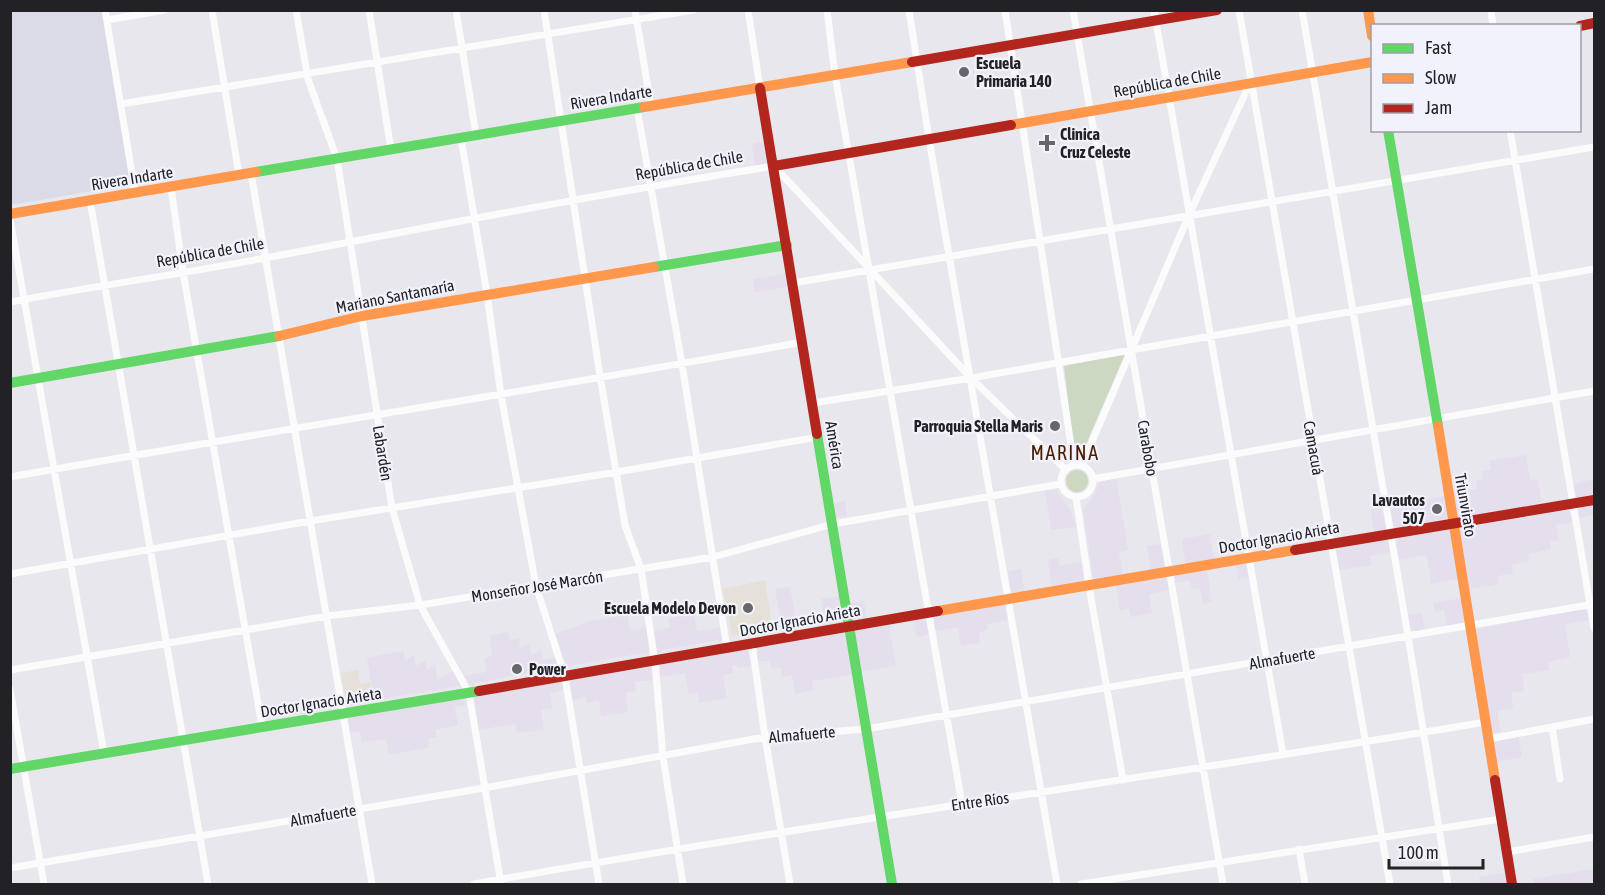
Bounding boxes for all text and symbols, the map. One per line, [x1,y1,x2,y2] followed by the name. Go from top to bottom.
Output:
[1371,24,1581,132] legend
[1425,37,1452,58] text: Fast
[976,54,1052,90] place label: Escuela Primaria 140
[1112,64,1222,101] street label: República de Chile
[957,65,971,79] marker: Escuela Primaria 140
[1425,67,1456,88] text: Slow
[569,82,653,112] street label: Rivera Indarte
[1425,97,1452,118] text: Jam
[1060,125,1131,161] place label: Clinica Cruz Celeste
[1038,134,1056,152] marker: Clinica Cruz Celeste
[634,147,744,184] street label: República de Chile
[90,163,174,193] street label: Rivera Indarte
[155,234,265,271] street label: República de Chile
[334,276,456,316] street label: Mariano Santamaría
[914,417,1043,435] place label: Parroquia Stella Maris
[1048,419,1062,433] marker: Parroquia Stella Maris
[1134,419,1162,477] street label: Carabobo
[822,420,848,470] street label: América
[1300,420,1328,476] street label: Camacuá
[370,424,396,482] street label: Labardén
[1031,441,1099,464] district label: MARINA
[1452,472,1480,538] street label: Triunvirato
[1372,491,1425,527] place label: Lavautos 507
[1430,502,1444,516] marker: Lavautos 507
[1217,518,1341,557] street label: Doctor Ignacio Arieta
[470,567,604,605] street label: Monseñor José Marcón
[604,599,736,617] place label: Escuela Modelo Devon
[738,601,862,640] street label: Doctor Ignacio Arieta
[741,601,755,615] marker: Escuela Modelo Devon
[1248,643,1316,673] street label: Almafuerte
[529,660,566,678] place label: Power
[510,662,524,676] marker: Power
[259,684,383,721] street label: Doctor Ignacio Arieta
[768,722,836,746] street label: Almafuerte
[950,788,1010,814] street label: Entre Ríos
[289,800,357,830] street label: Almafuerte
[1389,832,1484,870] scale bar
[1398,842,1439,863] text: 100 m

